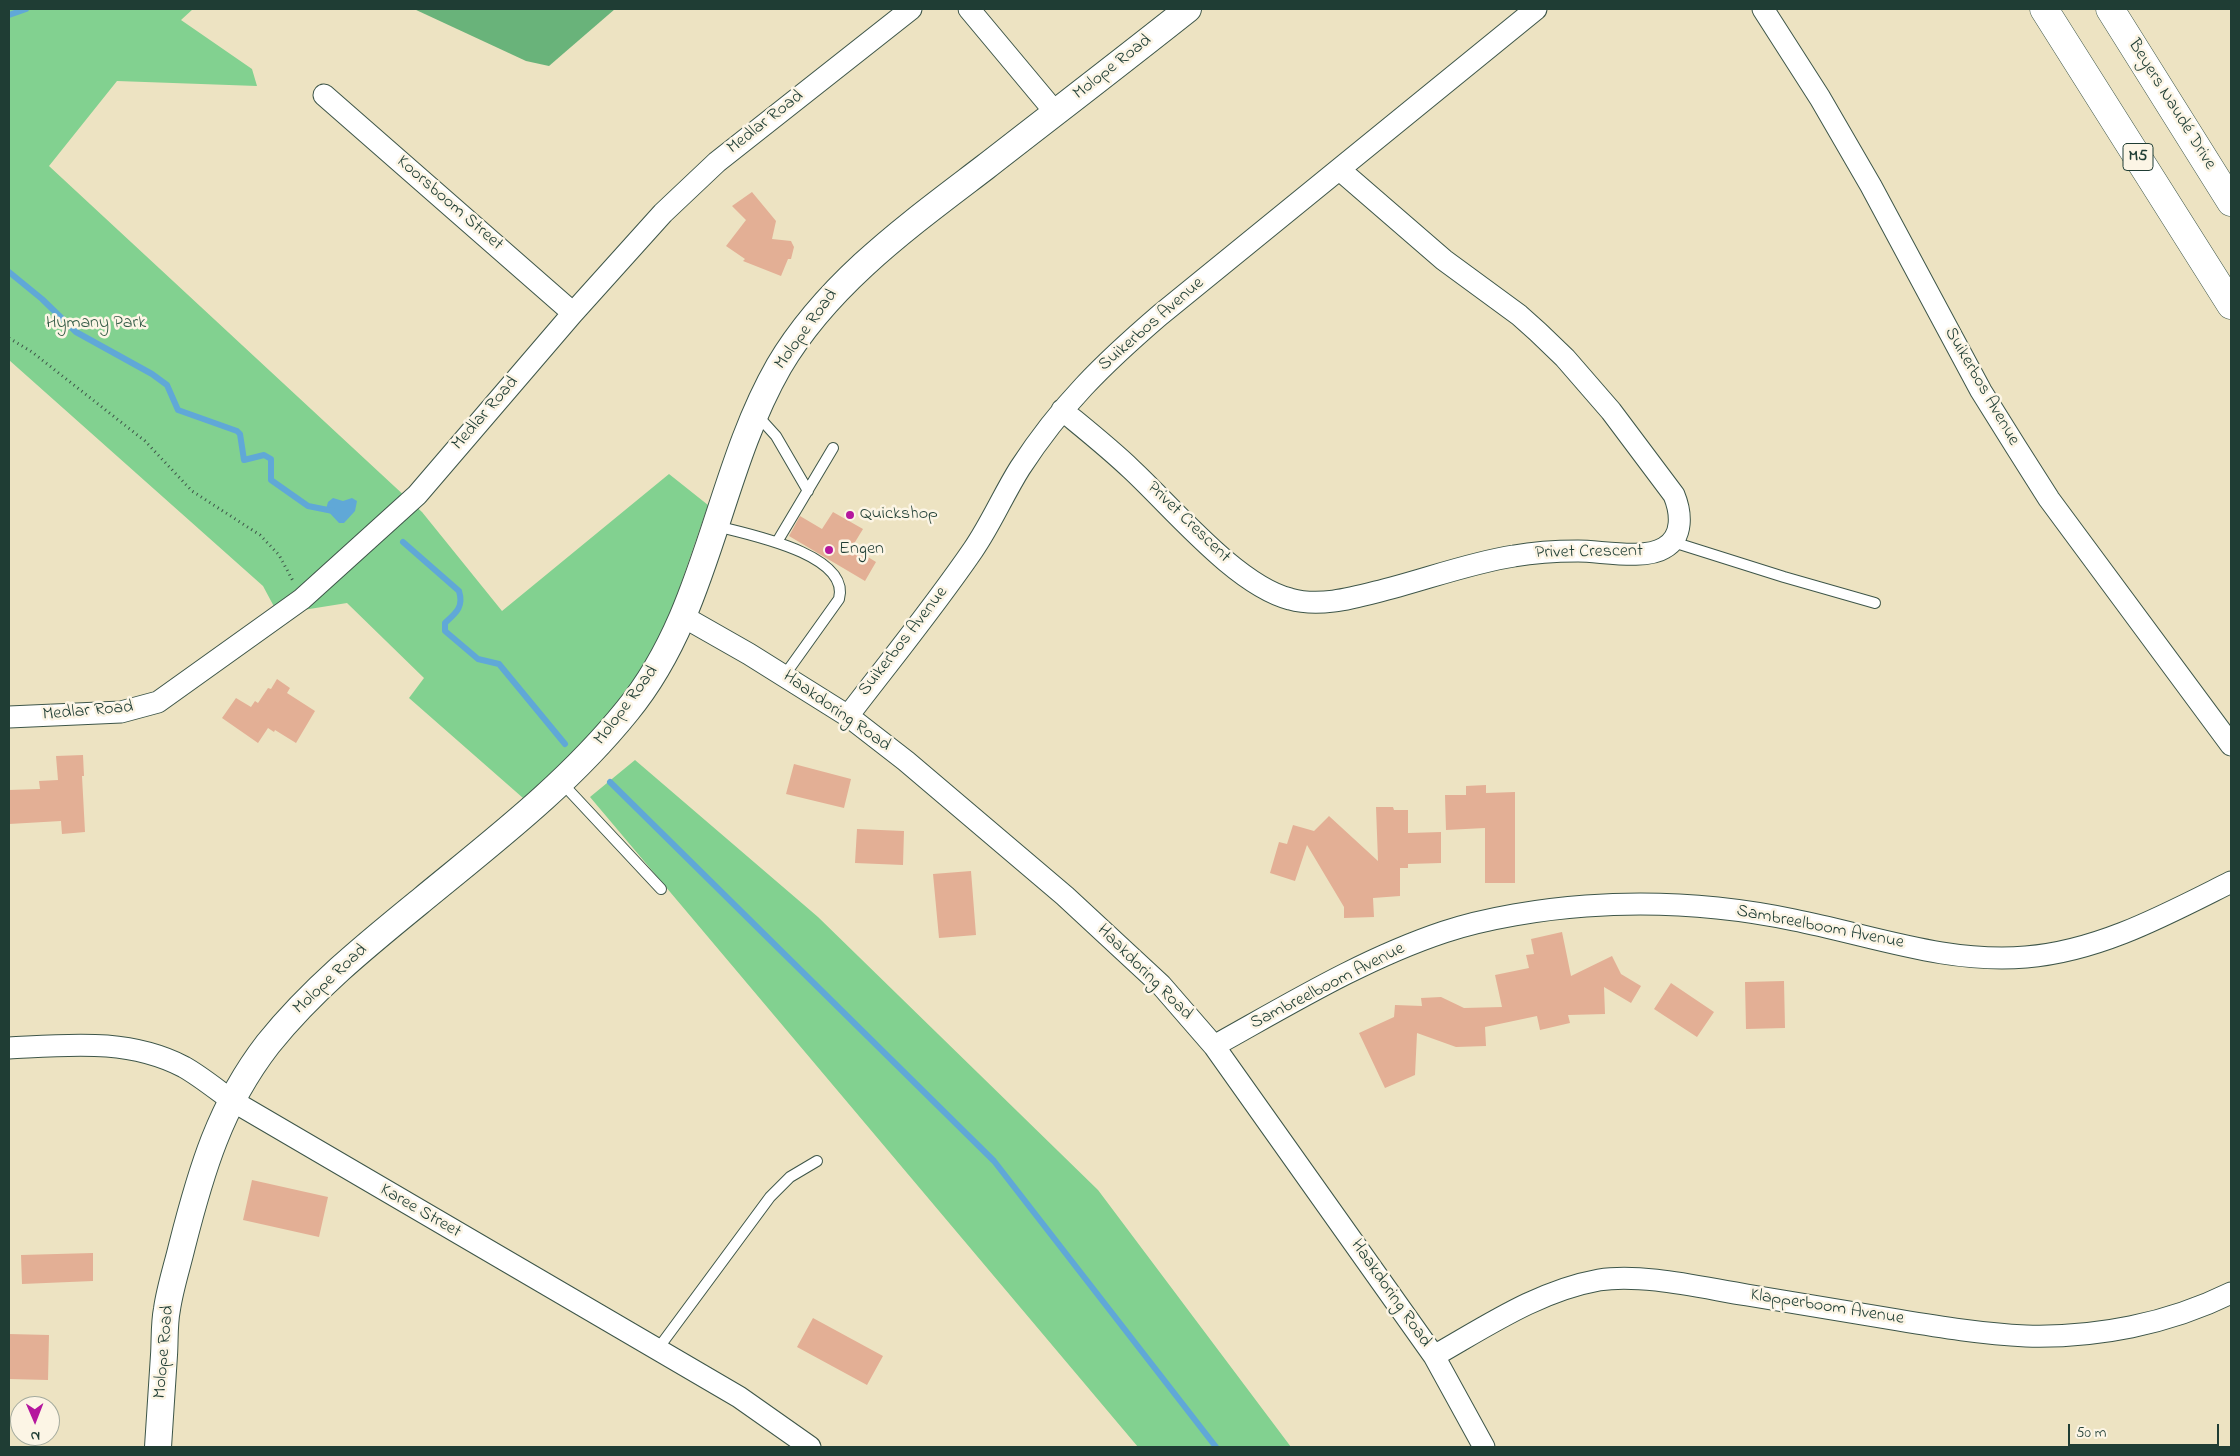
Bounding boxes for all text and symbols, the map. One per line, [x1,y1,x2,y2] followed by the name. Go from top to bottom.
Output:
[1069,31,1157,105] street label: Molope Road
[2122,36,2220,174] street label: Beyers Naudé Drive
[723,86,809,160] street label: Medlar Road
[2123,144,2153,170] road number: M5
[391,152,507,256] street label: Koorsboom Street
[1095,273,1209,377] street label: Suikerbos Avenue
[771,286,843,374] street label: Molope Road
[46,313,146,335] park label: Hymany Park
[1938,324,2024,450] street label: Suikerbos Avenue
[448,373,524,455] street label: Medlar Road
[1142,478,1234,568] street label: Privet Crescent
[860,504,938,526] place label: Quickshop
[844,509,856,521] marker: Quickshop
[839,539,884,561] place label: Engen
[1535,541,1643,565] street label: Privet Crescent
[823,544,835,556] marker: Engen
[855,583,953,701] street label: Suikerbos Avenue
[590,662,664,750] street label: Molope Road
[778,667,894,757] street label: Haakdoring Road
[42,697,134,727] street label: Medlar Road
[1735,901,1905,955] street label: Sambreelboom Avenue
[1092,921,1196,1025] street label: Haakdoring Road
[1247,939,1409,1035] street label: Sambreelboom Avenue
[289,940,373,1020] street label: Molope Road
[376,1180,464,1244] street label: Karee Street
[1345,1236,1435,1352] street label: Haakdoring Road
[1749,1285,1905,1331] street label: Klapperboom Avenue
[150,1304,180,1400] street label: Molope Road
[10,1396,60,1446] north arrow
[2070,1414,2221,1446] scale bar
[2076,1422,2106,1444] text: 50 m
[30,1425,40,1446] text: N

